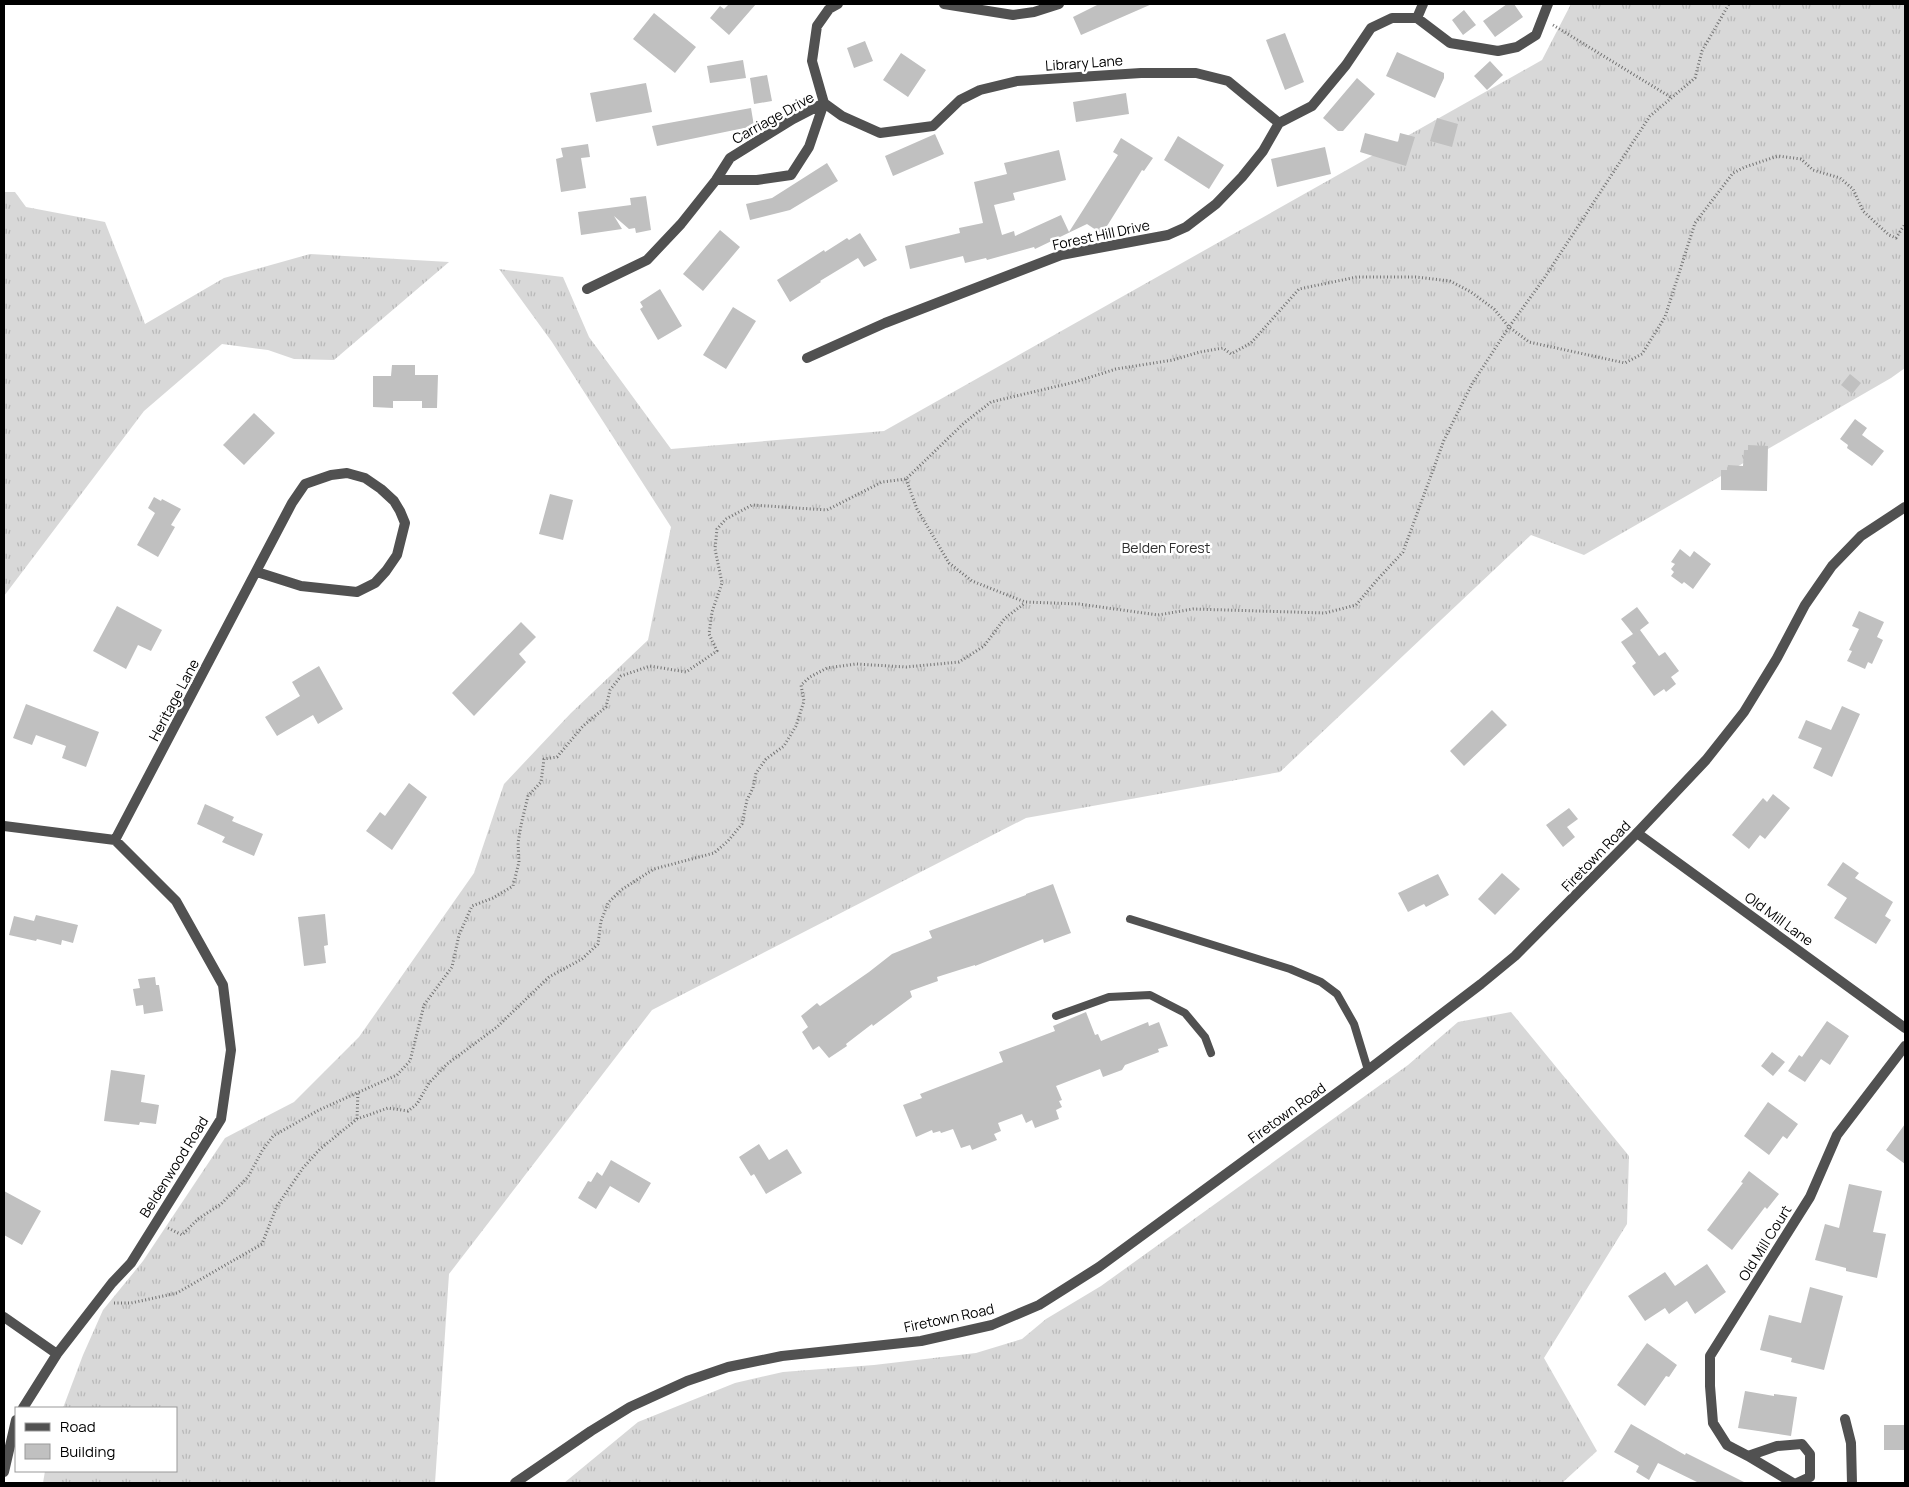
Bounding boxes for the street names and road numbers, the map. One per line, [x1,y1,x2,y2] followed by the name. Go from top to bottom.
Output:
[1045,50,1123,75] street label: Library Lane
[728,87,817,148] street label: Carriage Drive
[1051,215,1151,254] street label: Forest Hill Drive
[144,656,203,744] street label: Heritage Lane
[1557,816,1634,895] street label: Firetown Road
[1741,887,1817,950] street label: Old Mill Lane
[1244,1078,1329,1147] street label: Firetown Road
[135,1113,212,1221] street label: Beldenwood Road
[1734,1201,1796,1284] street label: Old Mill Court
[902,1299,996,1336] street label: Firetown Road

